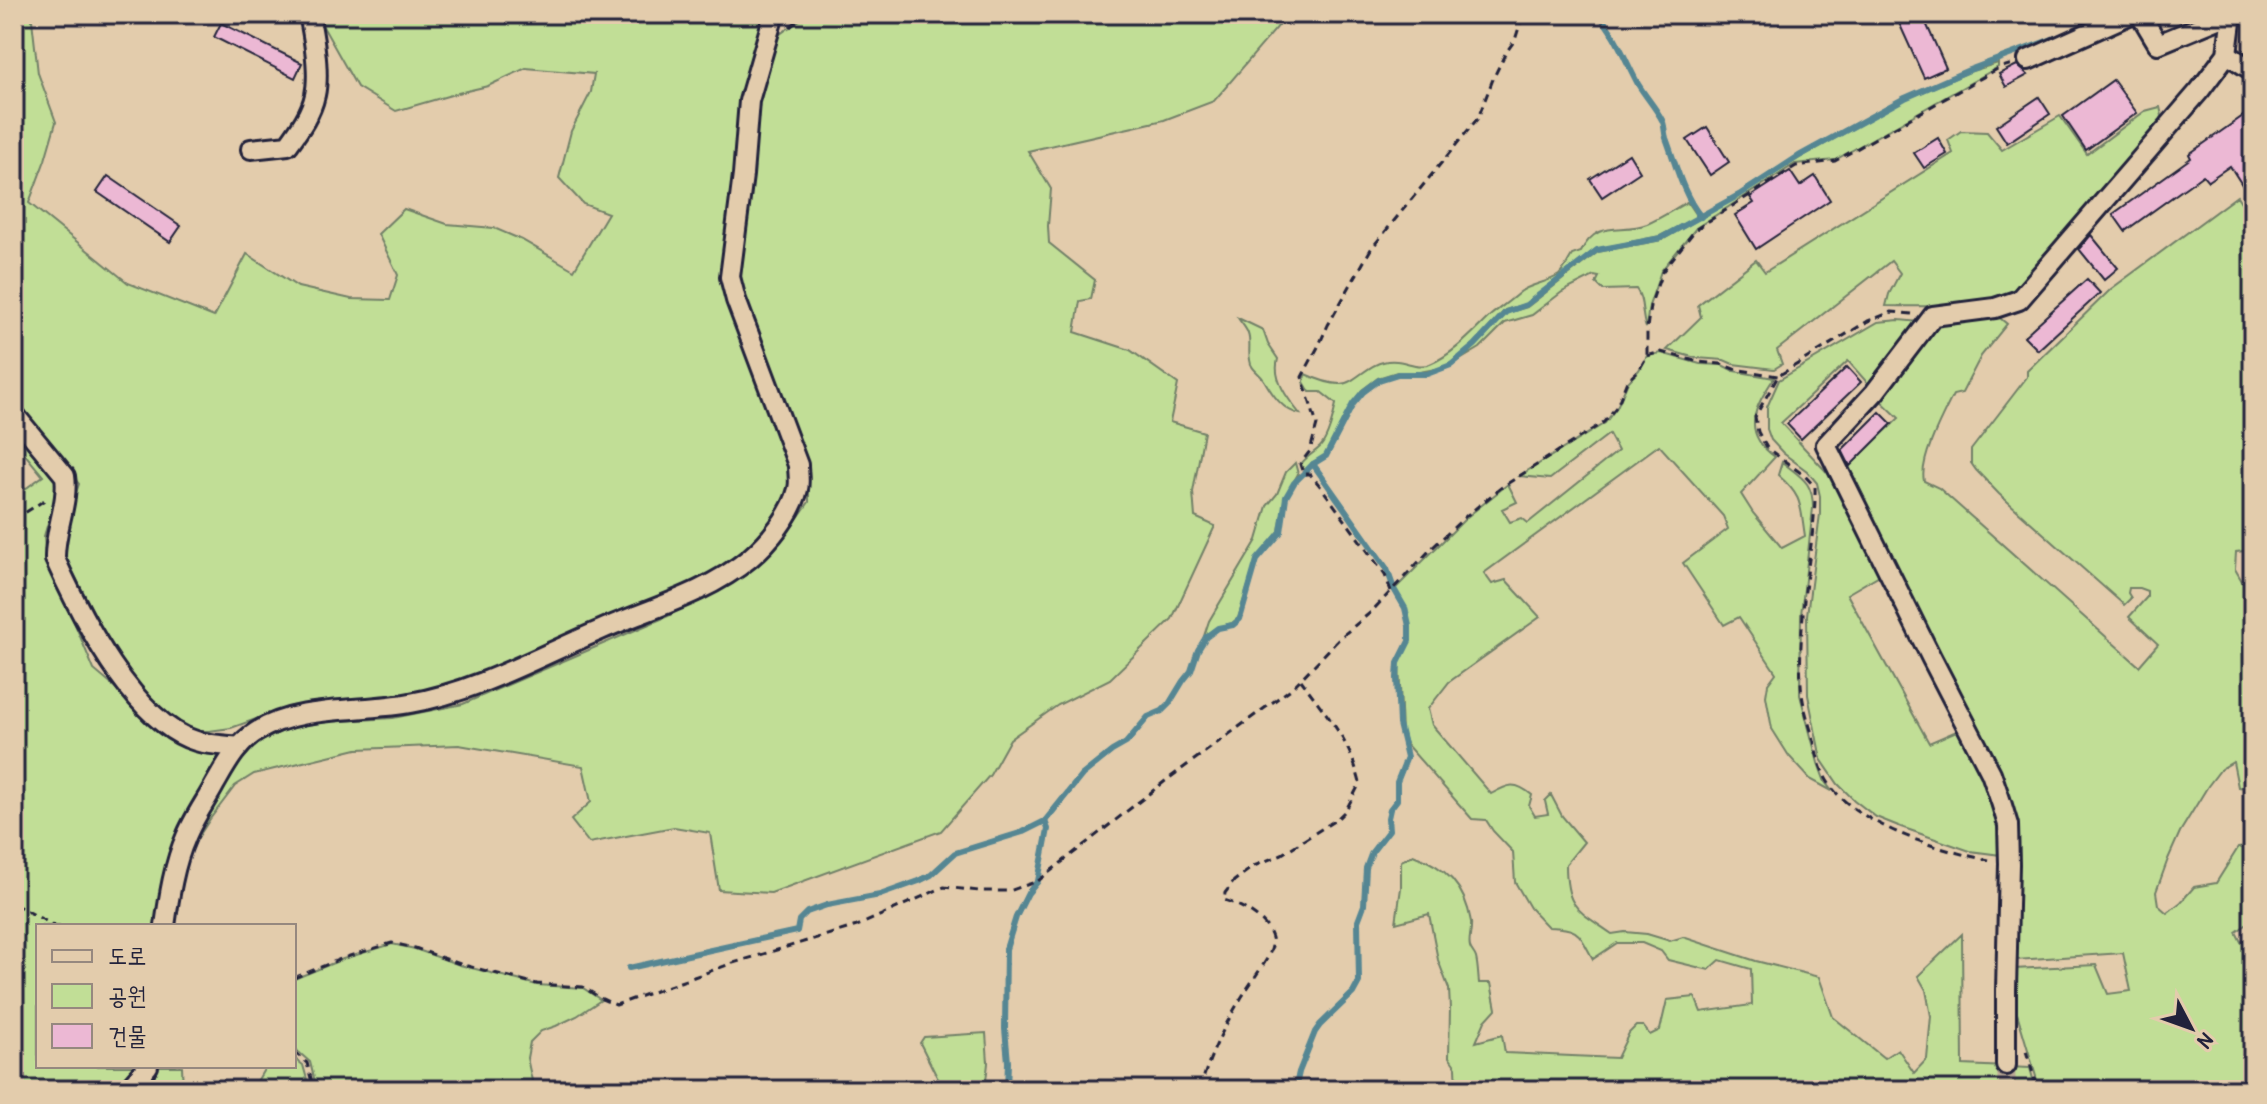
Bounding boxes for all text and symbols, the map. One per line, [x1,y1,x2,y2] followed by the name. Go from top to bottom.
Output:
[36,924,296,1068] legend
[108,939,147,971] text: 도로
[108,979,147,1011] text: 공원
[2151,988,2231,1068] north arrow
[108,1019,147,1051] text: 건물
[2191,1027,2221,1056] text: N

